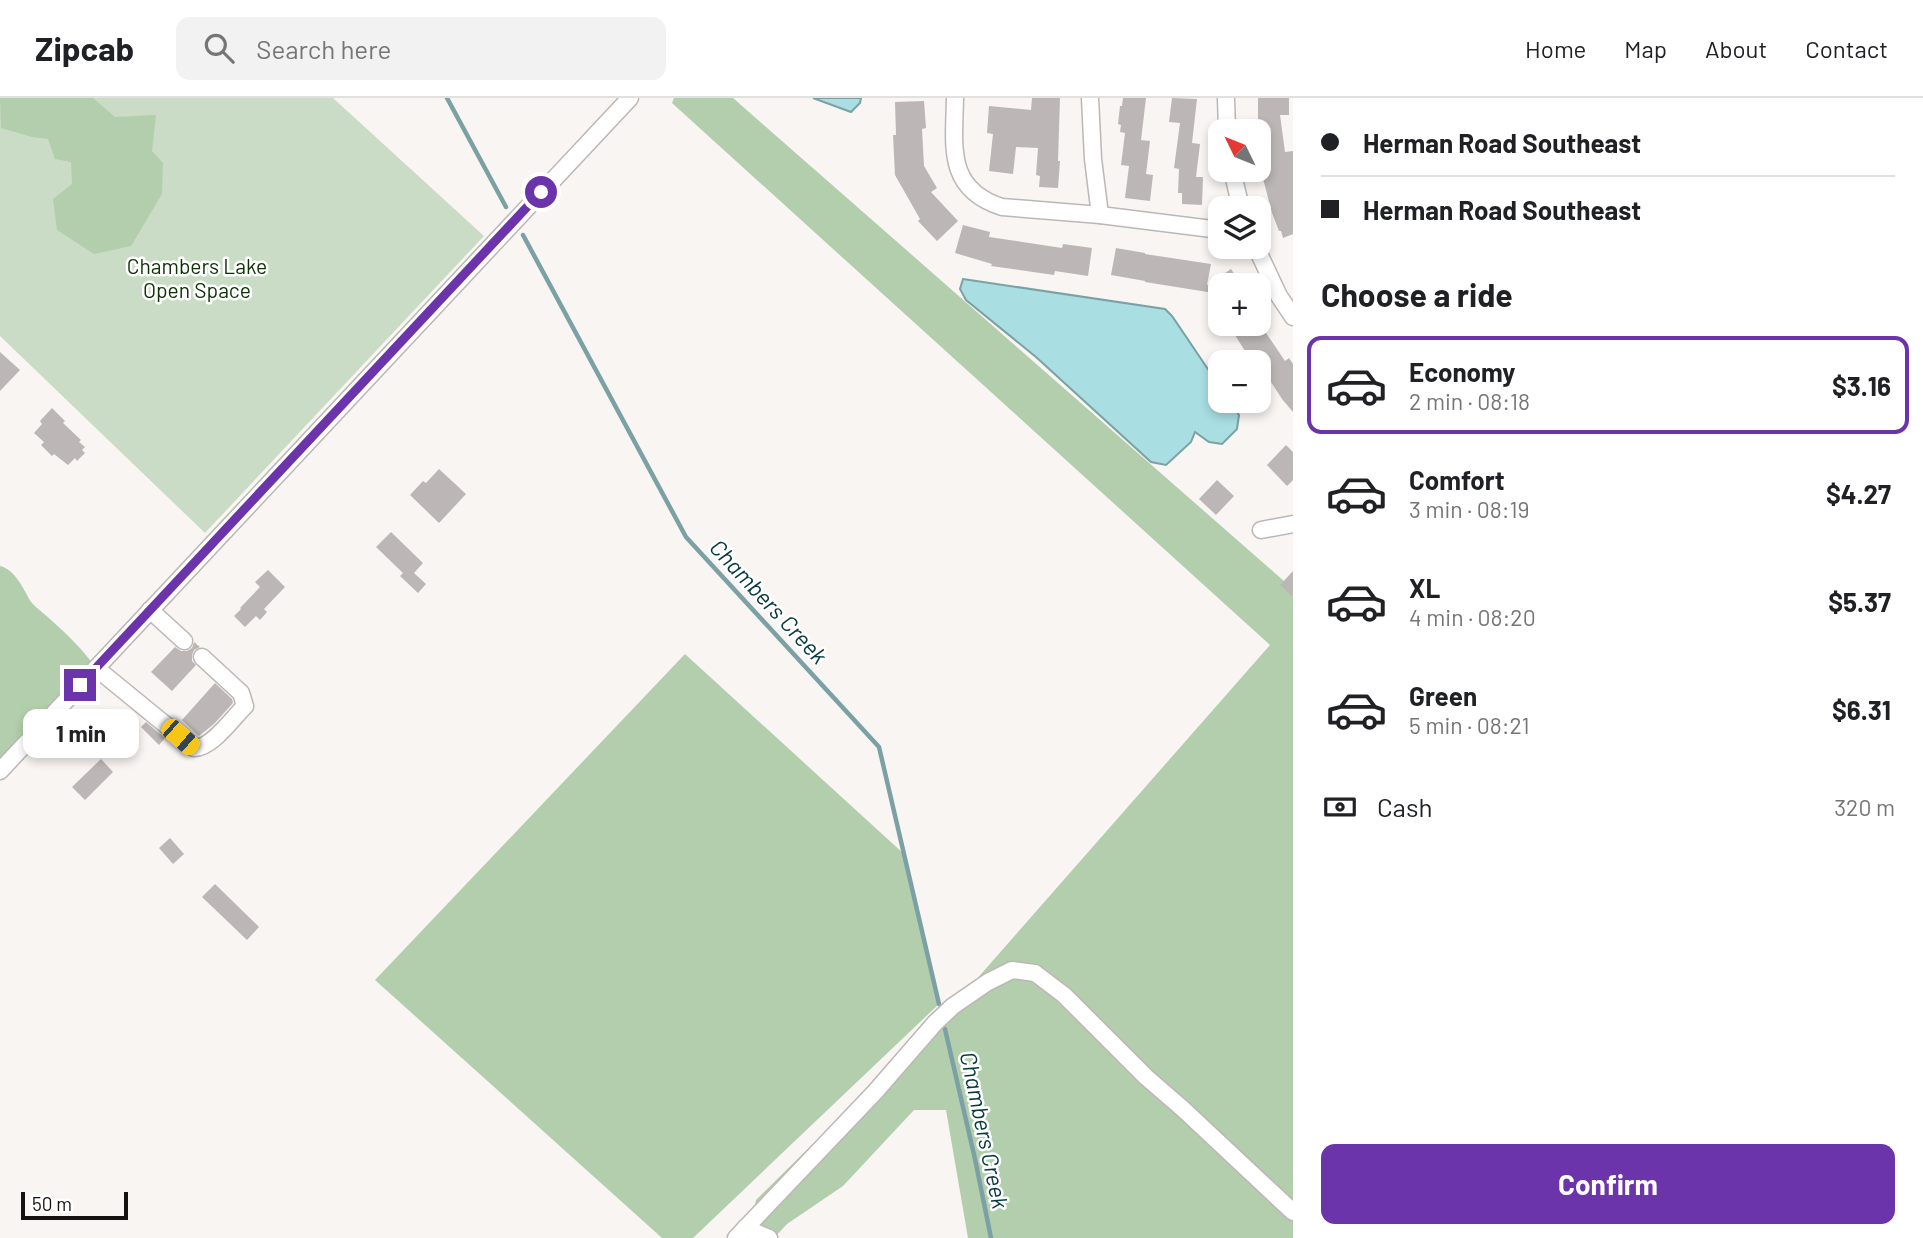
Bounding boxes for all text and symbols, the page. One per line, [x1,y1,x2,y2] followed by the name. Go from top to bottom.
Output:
[176,17,666,80] search box
[35,28,134,68] text: Zipcab
[200,29,238,67] icon: search
[256,33,391,64] text: Search here
[1525,34,1586,63] text: Home
[1624,34,1667,63] text: Map
[1705,34,1767,63] text: About
[1805,34,1888,63] text: Contact
[1208,119,1270,182] north arrow
[1208,119,1271,413] map controls
[1363,127,1641,158] text: Herman Road Southeast
[525,176,557,208] route start
[1363,194,1641,225] text: Herman Road Southeast
[1208,196,1271,259] button: layers
[127,253,267,302] park label: Chambers Lake Open Space
[1208,273,1271,336] button: +
[1321,275,1513,313] text: Choose a ride
[1208,350,1271,413] button: −
[1325,354,1388,417] icon: car
[1409,356,1515,387] text: Economy
[1832,370,1891,401] text: $3.16
[1409,387,1530,415] text: 2 min · 08:18
[1325,462,1388,525] icon: car
[1409,464,1505,495] text: Comfort
[1826,478,1891,509] text: $4.27
[1409,495,1530,523] text: 3 min · 08:19
[704,533,834,669] water label: Chambers Creek
[1325,570,1388,633] icon: car
[1409,572,1440,603] text: XL
[1828,586,1891,617] text: $5.37
[1409,603,1536,631] text: 4 min · 08:20
[64,669,96,701] route end
[1325,678,1388,741] icon: car
[1409,680,1477,711] text: Green
[1832,694,1891,725] text: $6.31
[22,710,138,758] callout: 1 min
[1409,711,1530,739] text: 5 min · 08:21
[158,715,203,759] car
[56,719,106,747] text: 1 min
[1321,788,1359,826] icon: cash
[1377,791,1432,822] text: Cash
[1834,793,1895,821] text: 320 m
[955,1049,1015,1211] water label: Chambers Creek
[1321,1144,1895,1224] button: Confirm
[21,1189,128,1221] scale bar
[32,1192,72,1215] text: 50 m

